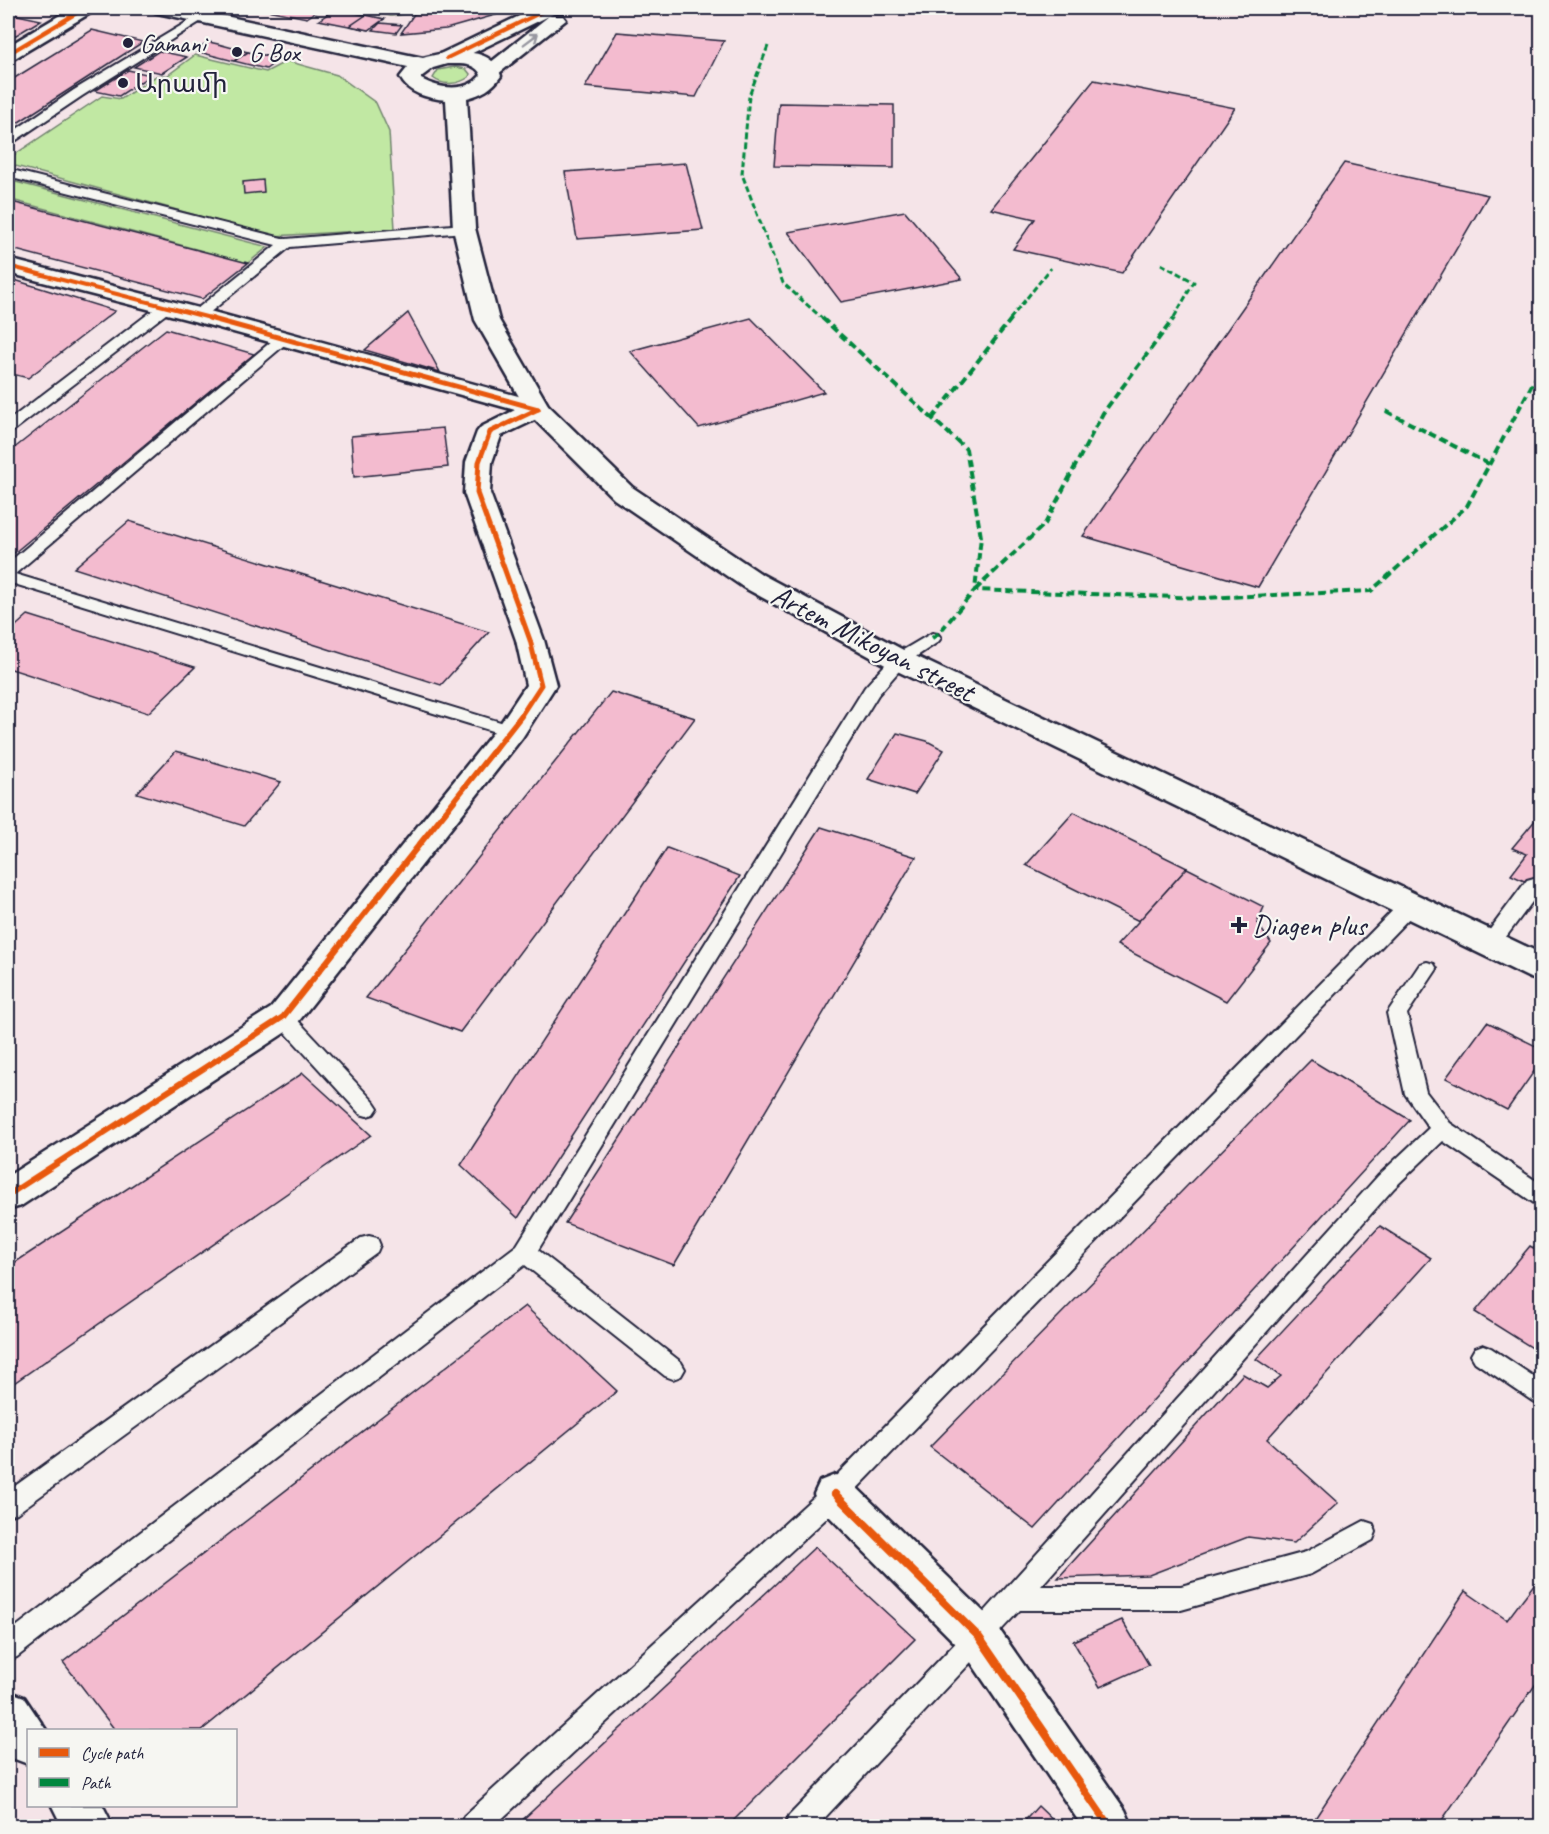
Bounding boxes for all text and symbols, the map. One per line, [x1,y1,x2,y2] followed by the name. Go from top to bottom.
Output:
[140,27,209,60] place label: Gamani
[522,33,538,46] one-way arrow
[121,36,135,50] marker: Gamani
[249,36,301,69] place label: G Box
[230,45,244,59] marker: G Box
[135,67,228,100] place label: Արամի
[116,76,130,90] marker: Արամի
[765,576,984,712] street label: Artem Mikoyan street
[1252,906,1369,944] place label: Diagen plus
[1230,916,1248,934] marker: Diagen plus
[27,1729,237,1807] legend
[81,1742,144,1764] text: Cycle path
[81,1772,111,1794] text: Path

